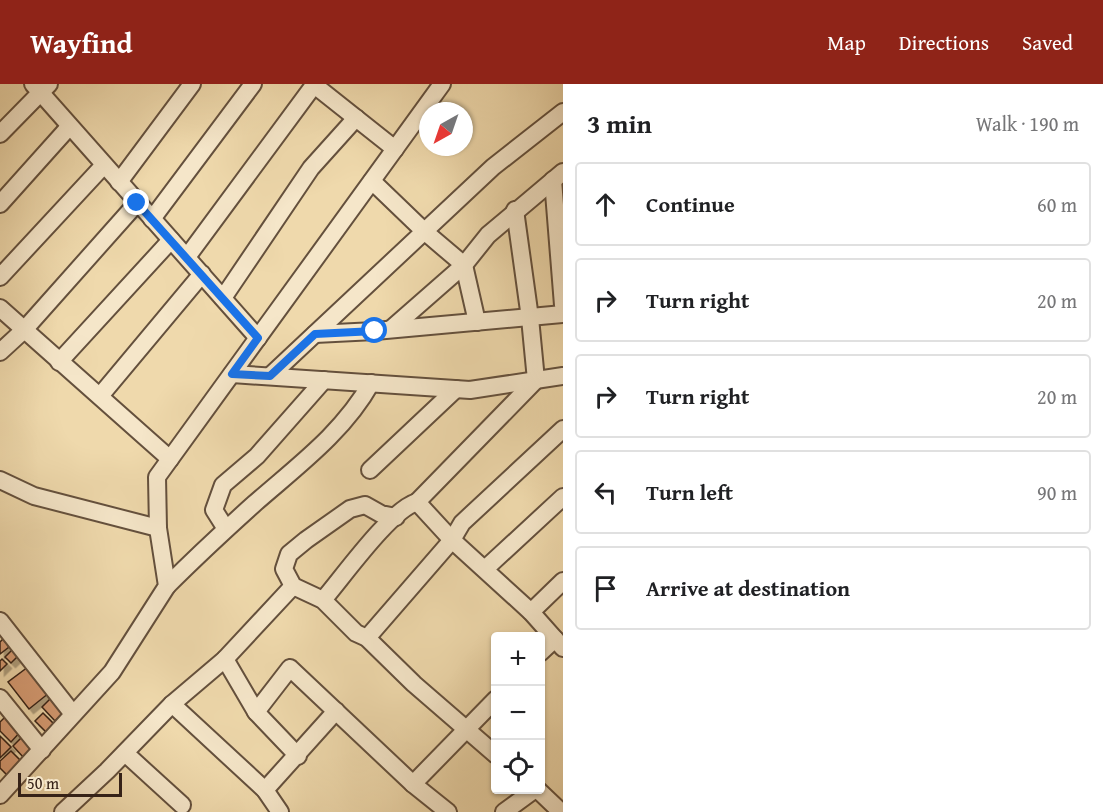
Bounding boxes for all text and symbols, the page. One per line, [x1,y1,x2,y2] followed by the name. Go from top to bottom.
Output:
[30,22,132,63] text: Wayfind
[827,27,866,58] text: Map
[899,27,989,58] text: Directions
[1022,27,1073,58] text: Saved
[419,102,473,156] north arrow
[587,104,652,143] text: 3 min
[976,109,1079,138] text: Walk · 190 m
[589,188,622,221] icon: ahead
[646,188,735,220] text: Continue
[123,189,149,215] route end
[1037,190,1077,219] text: 60 m
[589,284,622,317] icon: right
[646,284,749,316] text: Turn right
[1037,286,1077,315] text: 20 m
[361,317,387,343] route start
[589,380,622,413] icon: right
[646,380,749,412] text: Turn right
[1037,382,1077,411] text: 20 m
[589,476,622,509] icon: left
[646,476,733,508] text: Turn left
[1037,478,1077,507] text: 90 m
[589,572,622,605] icon: arrive
[646,572,850,604] text: Arrive at destination
[491,632,545,794] map controls
[491,632,545,686] button: +
[491,686,545,740] button: −
[491,740,545,794] button: locate
[18,770,122,798] scale bar
[27,771,59,795] text: 50 m

